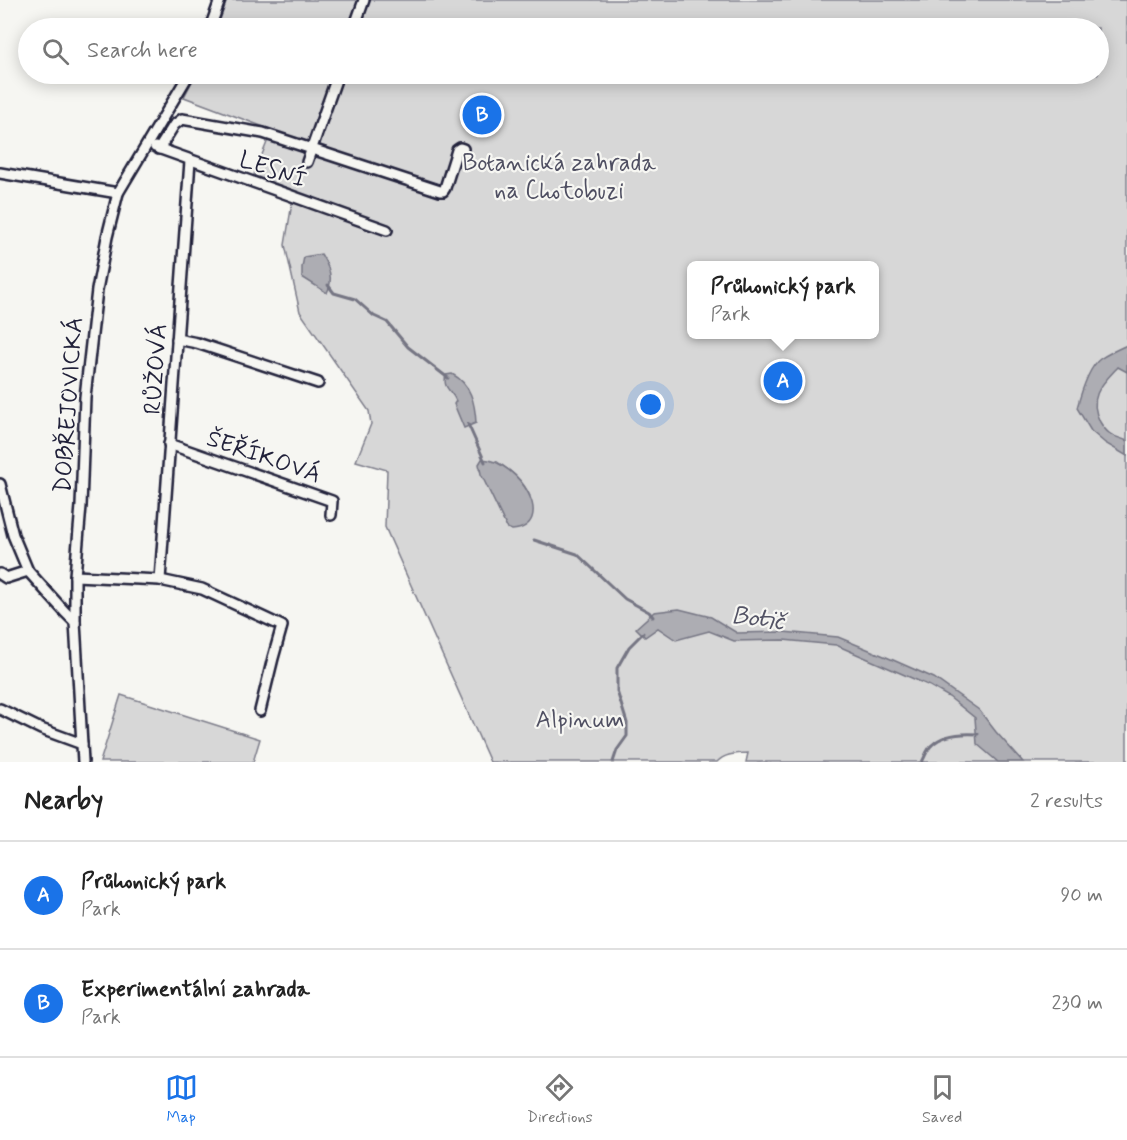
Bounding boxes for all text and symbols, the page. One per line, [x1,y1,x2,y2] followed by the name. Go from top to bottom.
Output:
[18,18,1109,84] search box
[39,35,72,68] icon: search
[87,37,198,65] text: Search here
[462,92,502,138] pin: B
[235,144,311,196] street label: LESNÍ
[462,148,656,207] park label: Botanická zahrada na Chotobuzi
[687,261,879,339] popup
[710,273,856,301] text: Průhonický park
[710,301,750,328] text: Park
[47,316,91,494] street label: DOBŘEJOVICKÁ
[137,323,175,416] street label: RŮŽOVÁ
[764,358,802,404] pin: A
[636,390,665,419] your location
[202,422,325,491] street label: ŠEŘÍKOVÁ
[729,599,790,640] water label: Botič
[536,705,624,736] park label: Alpinum
[24,784,103,818] text: Nearby
[1030,788,1103,815] text: 2 results
[81,868,226,896] text: Průhonický park
[37,882,50,909] text: A
[1060,882,1103,909] text: 90 m
[81,896,121,923] text: Park
[81,976,310,1004] text: Experimentální zahrada
[37,990,50,1017] text: B
[1051,990,1103,1017] text: 230 m
[81,1004,121,1031] text: Park
[165,1071,198,1128] tab: Map
[527,1071,593,1128] tab: Directions
[922,1071,962,1128] tab: Saved

